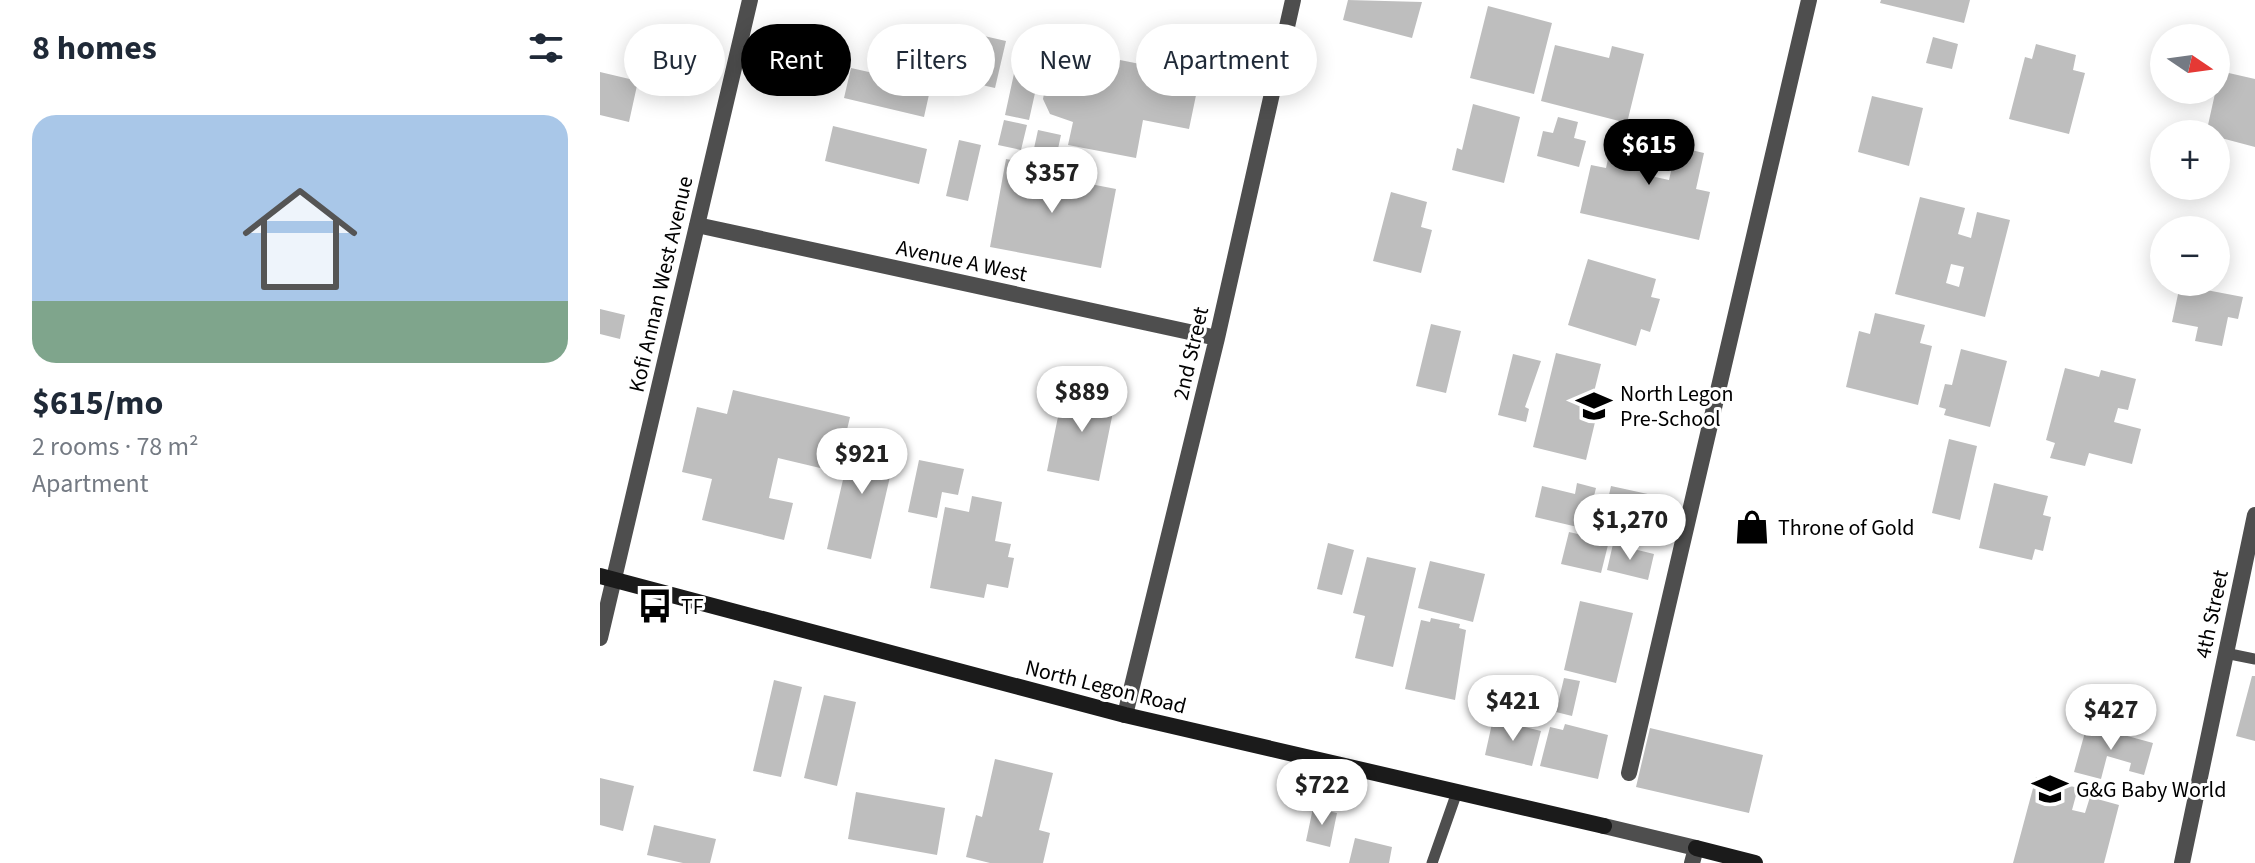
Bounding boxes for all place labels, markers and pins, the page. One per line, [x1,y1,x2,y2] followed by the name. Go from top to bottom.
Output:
[1602,119,1696,187] pin: $615
[1005,147,1099,215] pin: $357
[1035,366,1129,434] pin: $889
[1620,378,1733,435] place label: North Legon Pre-School
[1575,387,1613,425] school or university icon: North Legon Pre-School
[815,428,909,496] pin: $921
[1565,494,1695,562] pin: $1,270
[1733,508,1771,546] shop icon: Throne of Gold
[1778,512,1914,544] place label: Throne of Gold
[636,587,674,625] bus stop icon: TF
[681,591,704,623] place label: TF
[1466,675,1560,743] pin: $421
[2064,684,2158,752] pin: $427
[1275,759,1369,827] pin: $722
[2031,770,2069,808] school or university icon: G&G Baby World
[2076,774,2226,806] place label: G&G Baby World

